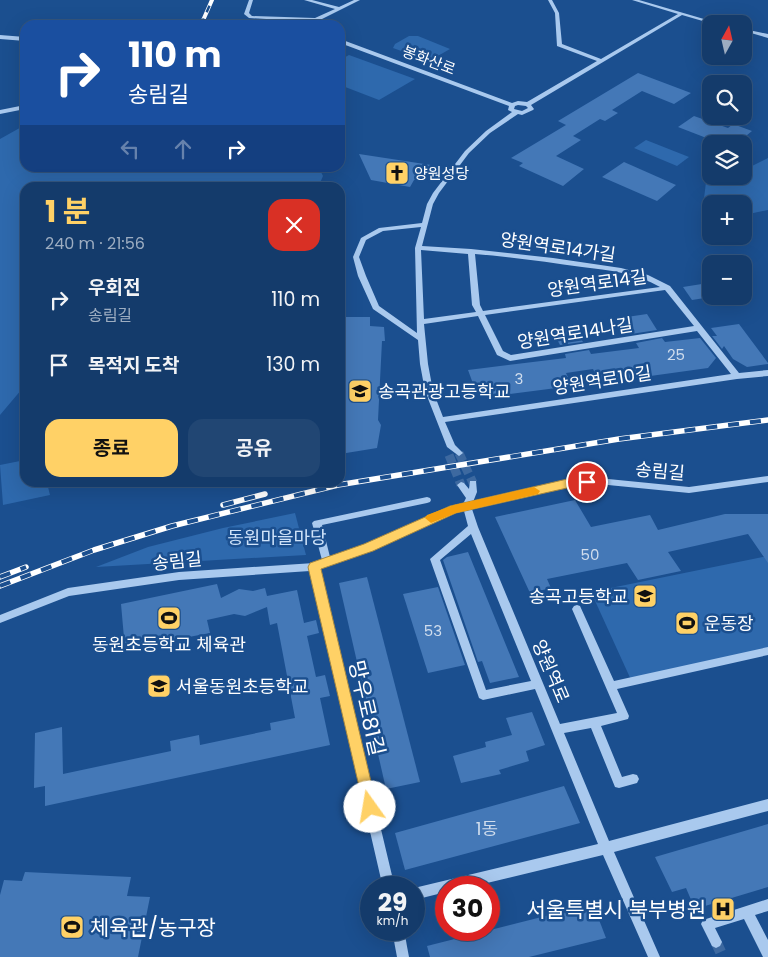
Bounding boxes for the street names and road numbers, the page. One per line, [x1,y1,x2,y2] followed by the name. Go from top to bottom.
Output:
[399,40,459,80] street label: 봉화산로
[499,227,617,267] street label: 양원역로14가길
[546,264,648,302] street label: 양원역로14길
[516,312,634,354] street label: 양원역로14나길
[551,360,653,400] street label: 양원역로10길
[634,456,686,486] street label: 송림길
[151,546,203,576] street label: 송림길
[527,636,575,706] street label: 양원역로
[342,657,392,759] street label: 망우로81길

